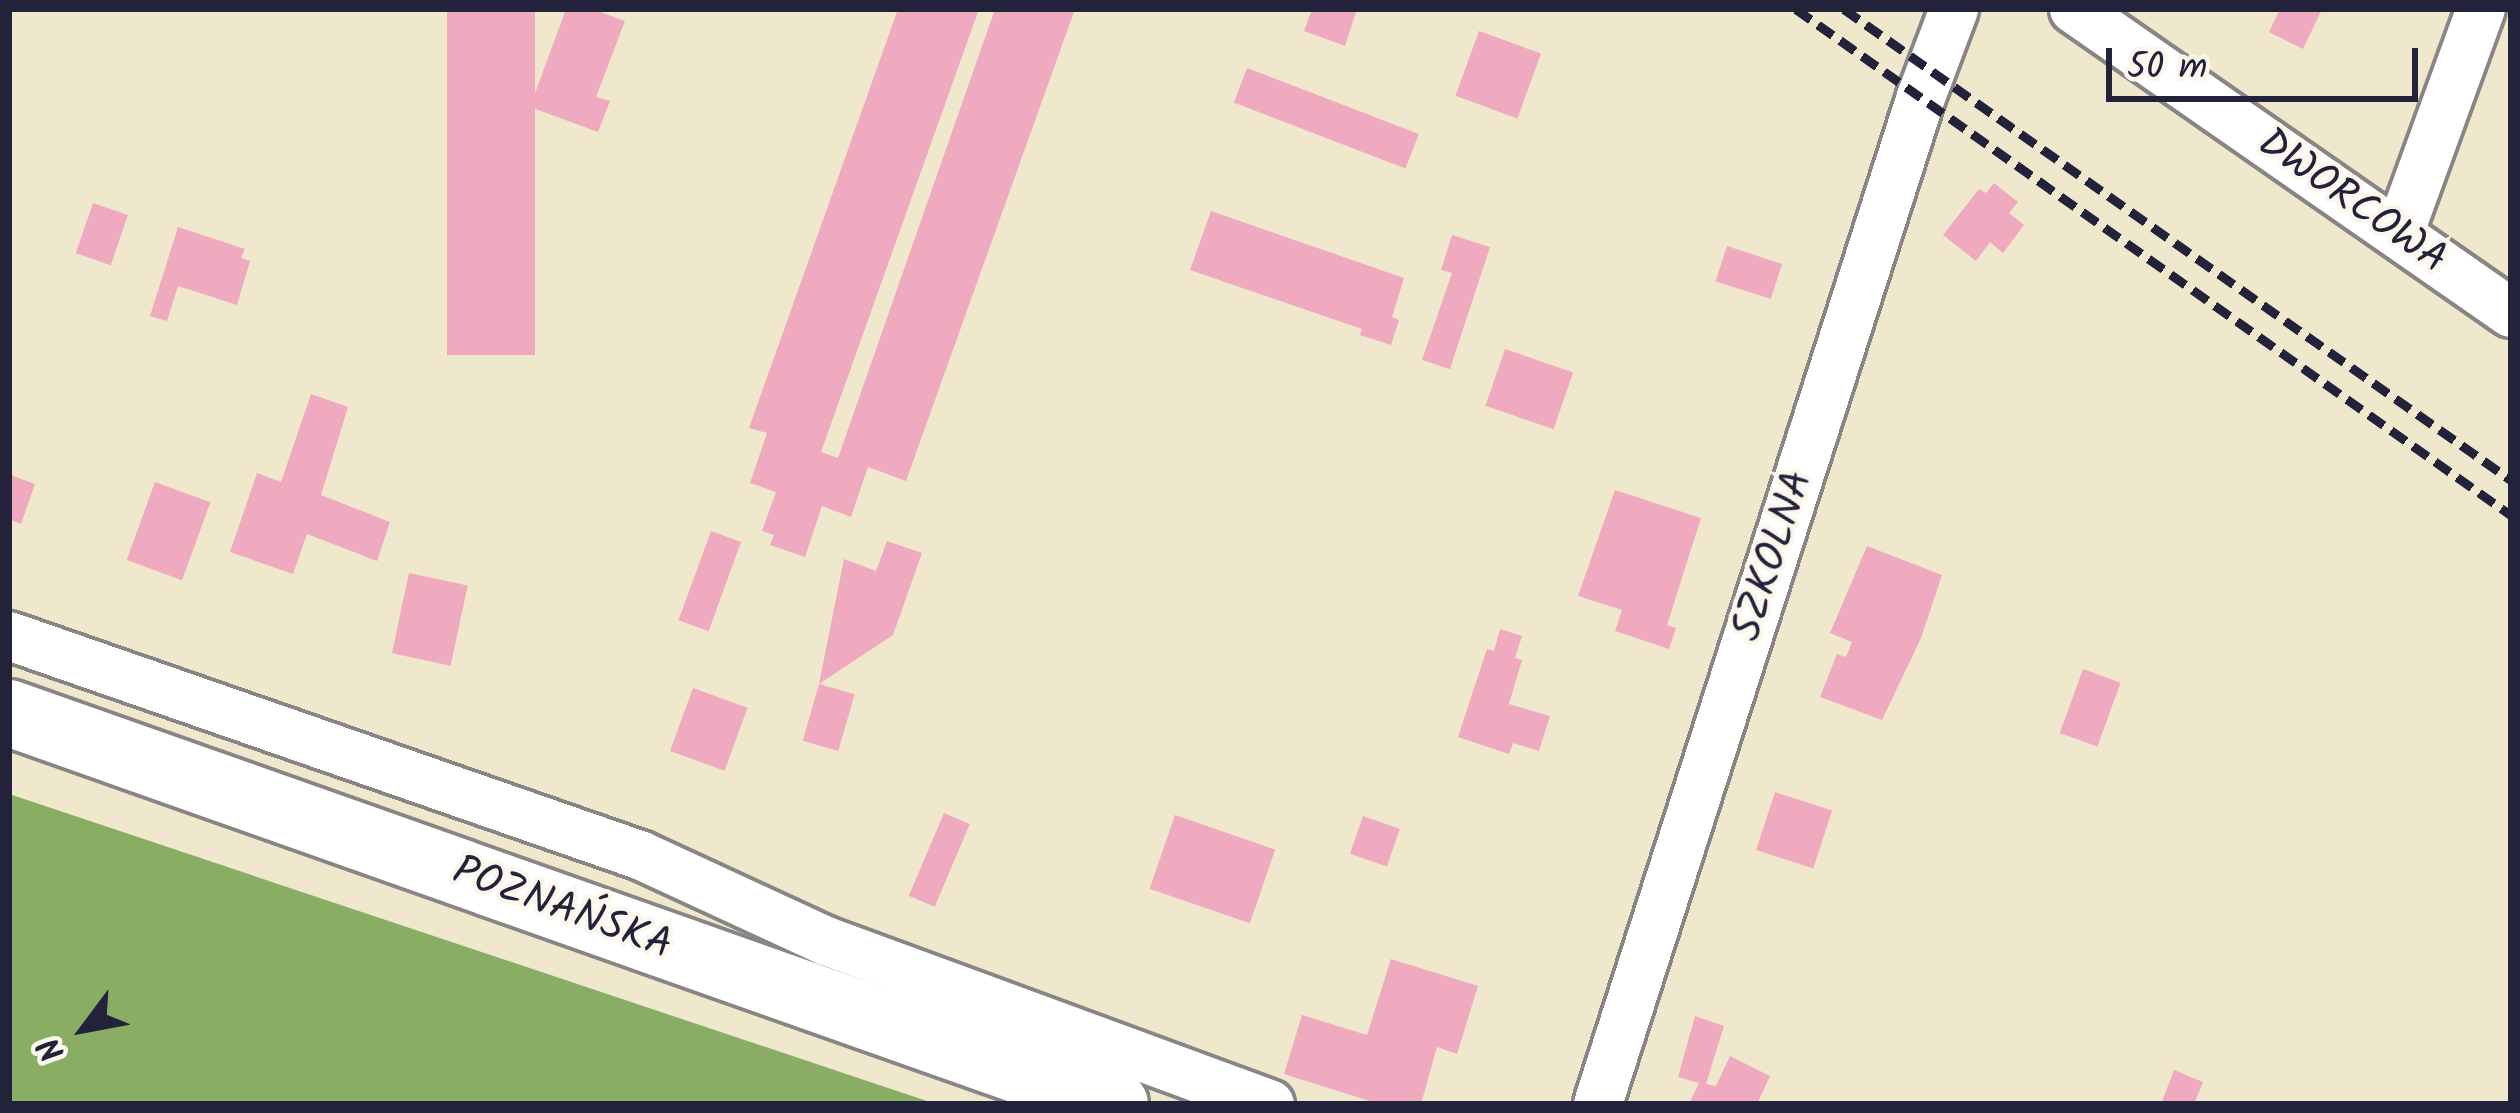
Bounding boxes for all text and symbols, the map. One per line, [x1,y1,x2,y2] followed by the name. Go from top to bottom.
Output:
[2112,24,2424,98] scale bar
[2127,40,2207,97] text: 50 m
[2248,118,2456,286] street label: DWORCOWA
[1723,465,1825,647] street label: SZKOLNA
[445,846,679,972] street label: POZNAŃSKA
[24,969,144,1089] north arrow
[25,1025,81,1071] text: N

